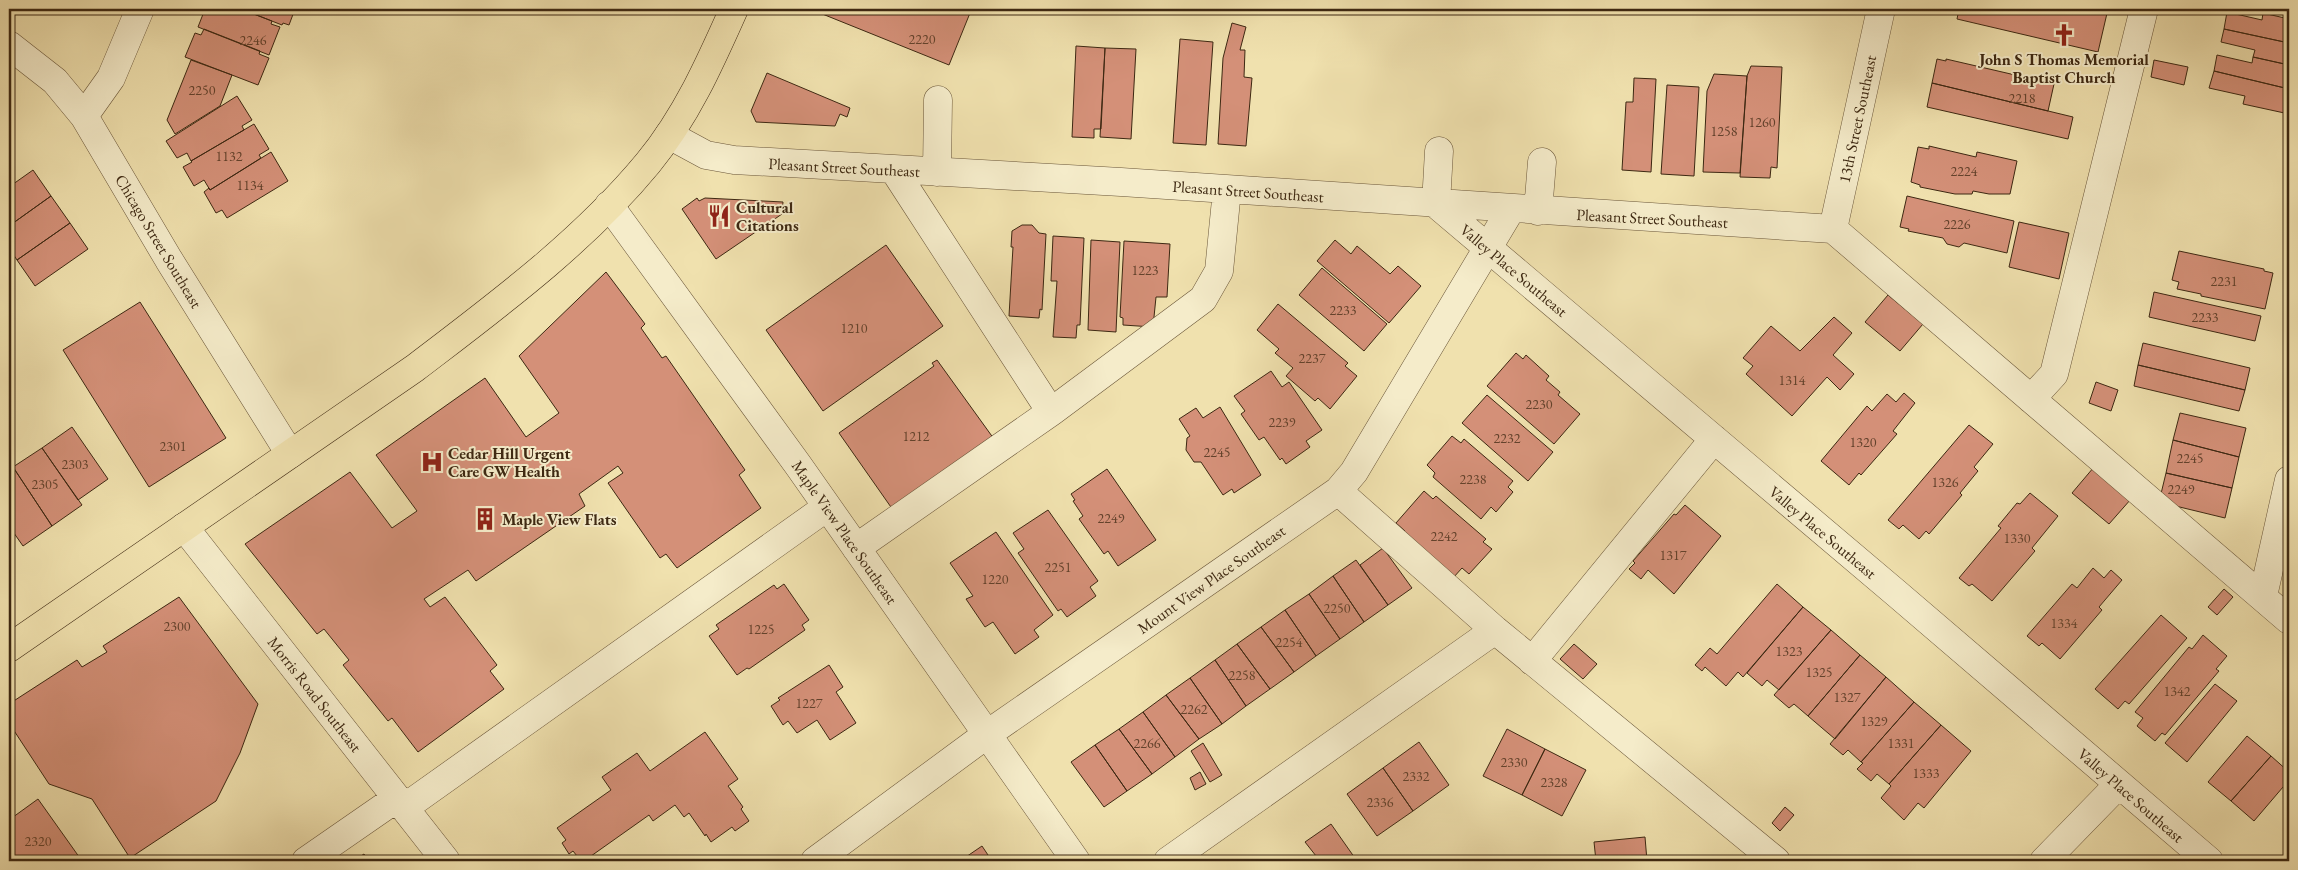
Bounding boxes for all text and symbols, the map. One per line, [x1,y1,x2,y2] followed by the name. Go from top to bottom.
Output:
[2051,22,2077,48] church icon: John S Thomas Memorial Baptist Church
[909,30,936,48] house number: 2220
[240,31,267,49] house number: 2246
[1977,49,2149,88] place label: John S Thomas Memorial Baptist Church
[1834,53,1881,185] street label: 13th Street Southeast
[189,81,216,99] house number: 2250
[2009,89,2036,107] house number: 2218
[1749,113,1776,131] house number: 1260
[1711,122,1738,140] house number: 1258
[216,147,243,165] house number: 1132
[768,153,920,182] street label: Pleasant Street Southeast
[1951,162,1978,180] house number: 2224
[110,170,207,312] street label: Chicago Street Southeast
[237,176,264,194] house number: 1134
[1172,176,1324,207] street label: Pleasant Street Southeast
[736,197,799,236] place label: Cultural Citations
[706,203,732,229] restaurant icon: Cultural Citations
[1576,204,1728,233] street label: Pleasant Street Southeast
[1944,215,1971,233] house number: 2226
[1456,219,1572,322] street label: Valley Place Southeast
[1132,261,1159,279] house number: 1223
[2211,272,2237,290] house number: 2231
[1330,301,1357,319] house number: 2233
[2192,308,2219,326] house number: 2233
[841,319,868,337] house number: 1210
[1299,349,1326,367] house number: 2237
[1779,371,1806,389] house number: 1314
[1526,395,1553,413] house number: 2230
[1269,413,1296,431] house number: 2239
[903,427,930,445] house number: 1212
[1494,429,1521,447] house number: 2232
[1850,433,1877,451] house number: 1320
[160,437,186,455] house number: 2301
[448,443,570,482] place label: Cedar Hill Urgent Care GW Health
[1204,443,1230,461] house number: 2245
[419,449,445,475] hospital icon: Cedar Hill Urgent Care GW Health
[2177,449,2203,467] house number: 2245
[62,455,89,473] house number: 2303
[787,456,902,608] street label: Maple View Place Southeast
[1460,470,1487,488] house number: 2238
[1932,473,1959,491] house number: 1326
[32,475,58,493] house number: 2305
[2168,480,2195,498] house number: 2249
[1765,481,1881,584] street label: Valley Place Southeast
[472,506,498,532] building icon: Maple View Flats
[502,509,617,530] place label: Maple View Flats
[1098,509,1125,527] house number: 2249
[1133,520,1290,639] street label: Mount View Place Southeast
[1431,527,1458,545] house number: 2242
[2004,529,2031,547] house number: 1330
[1660,546,1687,564] house number: 1317
[1045,558,1071,576] house number: 2251
[982,570,1009,588] house number: 1220
[1324,599,1351,617] house number: 2250
[2051,614,2078,632] house number: 1334
[164,617,191,635] house number: 2300
[748,620,774,638] house number: 1225
[263,632,366,757] street label: Morris Road Southeast
[1276,633,1303,651] house number: 2254
[1776,642,1803,660] house number: 1323
[1806,663,1832,681] house number: 1325
[1229,666,1256,684] house number: 2258
[2164,682,2191,700] house number: 1342
[1834,688,1861,706] house number: 1327
[796,694,823,712] house number: 1227
[1181,700,1208,718] house number: 2262
[1861,712,1888,730] house number: 1329
[1134,734,1161,752] house number: 2266
[1888,734,1914,752] house number: 1331
[2073,743,2188,847] street label: Valley Place Southeast
[1501,753,1528,771] house number: 2330
[1913,764,1940,782] house number: 1333
[1403,767,1430,785] house number: 2332
[1541,773,1568,791] house number: 2328
[1367,793,1394,811] house number: 2336
[25,832,52,850] house number: 2320

